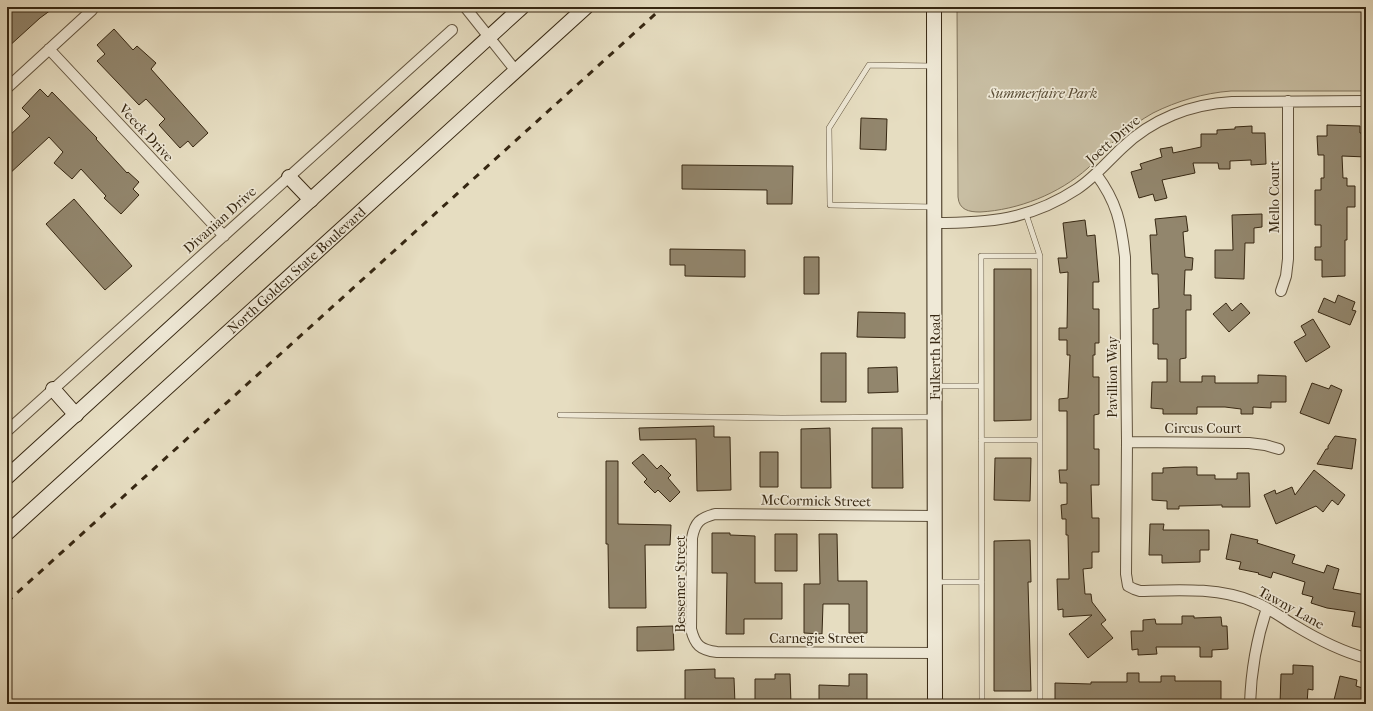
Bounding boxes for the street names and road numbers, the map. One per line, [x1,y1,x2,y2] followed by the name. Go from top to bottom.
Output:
[114,100,177,165] street label: Veeck Drive
[1082,112,1144,169] street label: Joett Drive
[1266,161,1283,233] street label: Mello Court
[180,183,260,257] street label: Divanian Drive
[224,203,369,337] street label: North Golden State Boulevard
[927,313,944,400] street label: Fulkerth Road
[1104,335,1121,418] street label: Pavillion Way
[1165,420,1242,437] street label: Circus Court
[761,492,871,510] street label: McCormick Street
[672,535,689,633] street label: Bessemer Street
[1255,583,1327,633] street label: Tawny Lane
[769,630,865,647] street label: Carnegie Street

